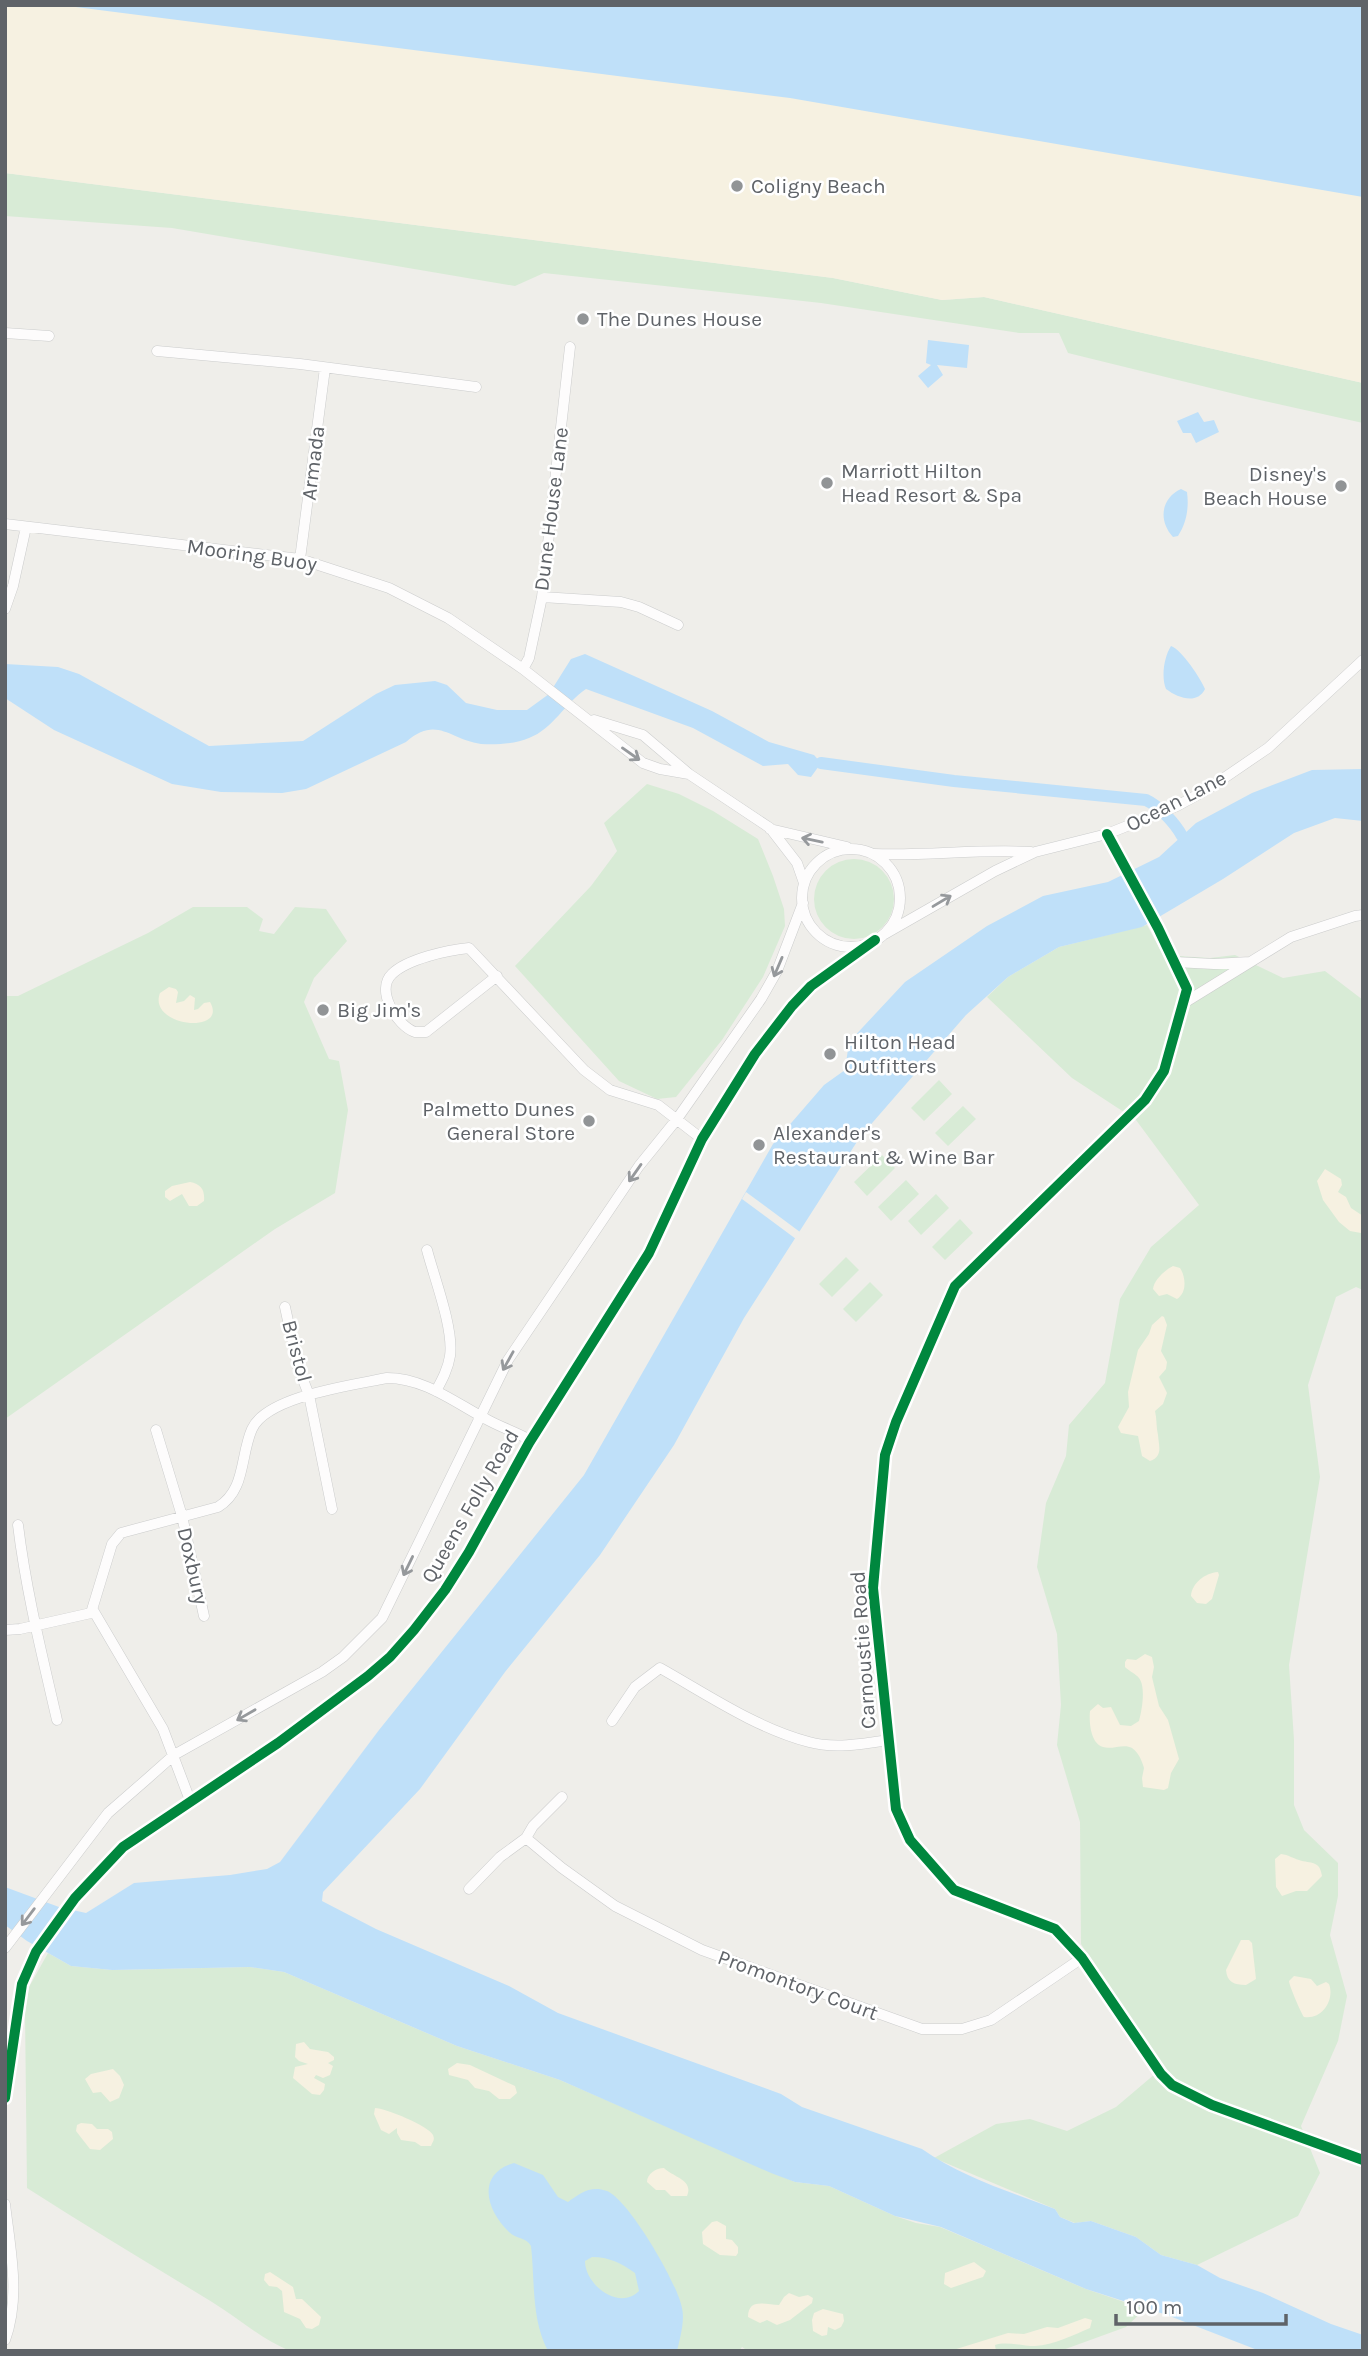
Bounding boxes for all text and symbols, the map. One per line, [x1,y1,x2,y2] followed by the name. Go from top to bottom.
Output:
[751,174,886,198] place label: Coligny Beach
[729,178,745,194] marker: Coligny Beach
[597,307,762,331] place label: The Dunes House
[575,311,591,327] marker: The Dunes House
[297,424,329,502] street label: Armada
[529,426,573,592] street label: Dune House Lane
[841,459,1022,507] place label: Marriott Hilton Head Resort & Spa
[1203,462,1327,510] place label: Disney's Beach House
[819,475,835,491] marker: Marriott Hilton Head Resort & Spa
[1333,478,1349,494] marker: Disney's Beach House
[185,534,319,576] street label: Mooring Buoy
[621,747,640,761] one-way arrow
[1122,766,1230,836] street label: Ocean Lane
[801,833,824,846] one-way arrow
[931,893,951,907] one-way arrow
[771,956,784,977] one-way arrow
[337,998,421,1022] place label: Big Jim's
[315,1002,331,1018] marker: Big Jim's
[844,1030,956,1078] place label: Hilton Head Outfitters
[822,1046,838,1062] marker: Hilton Head Outfitters
[422,1097,575,1145] place label: Palmetto Dunes General Store
[581,1113,597,1129] marker: Palmetto Dunes General Store
[773,1121,995,1169] place label: Alexander's Restaurant & Wine Bar
[751,1137,767,1153] marker: Alexander's Restaurant & Wine Bar
[628,1162,642,1182] one-way arrow
[277,1317,317,1385] street label: Bristol
[501,1351,515,1371] one-way arrow
[416,1425,524,1587] street label: Queens Folly Road
[172,1525,214,1607] street label: Doxbury
[401,1555,415,1576] one-way arrow
[846,1570,880,1730] street label: Carnoustie Road
[236,1708,256,1722] one-way arrow
[20,1907,35,1926] one-way arrow
[715,1945,881,2025] street label: Promontory Court
[1116,2282,1286,2326] scale bar
[1126,2295,1183,2319] text: 100 m

